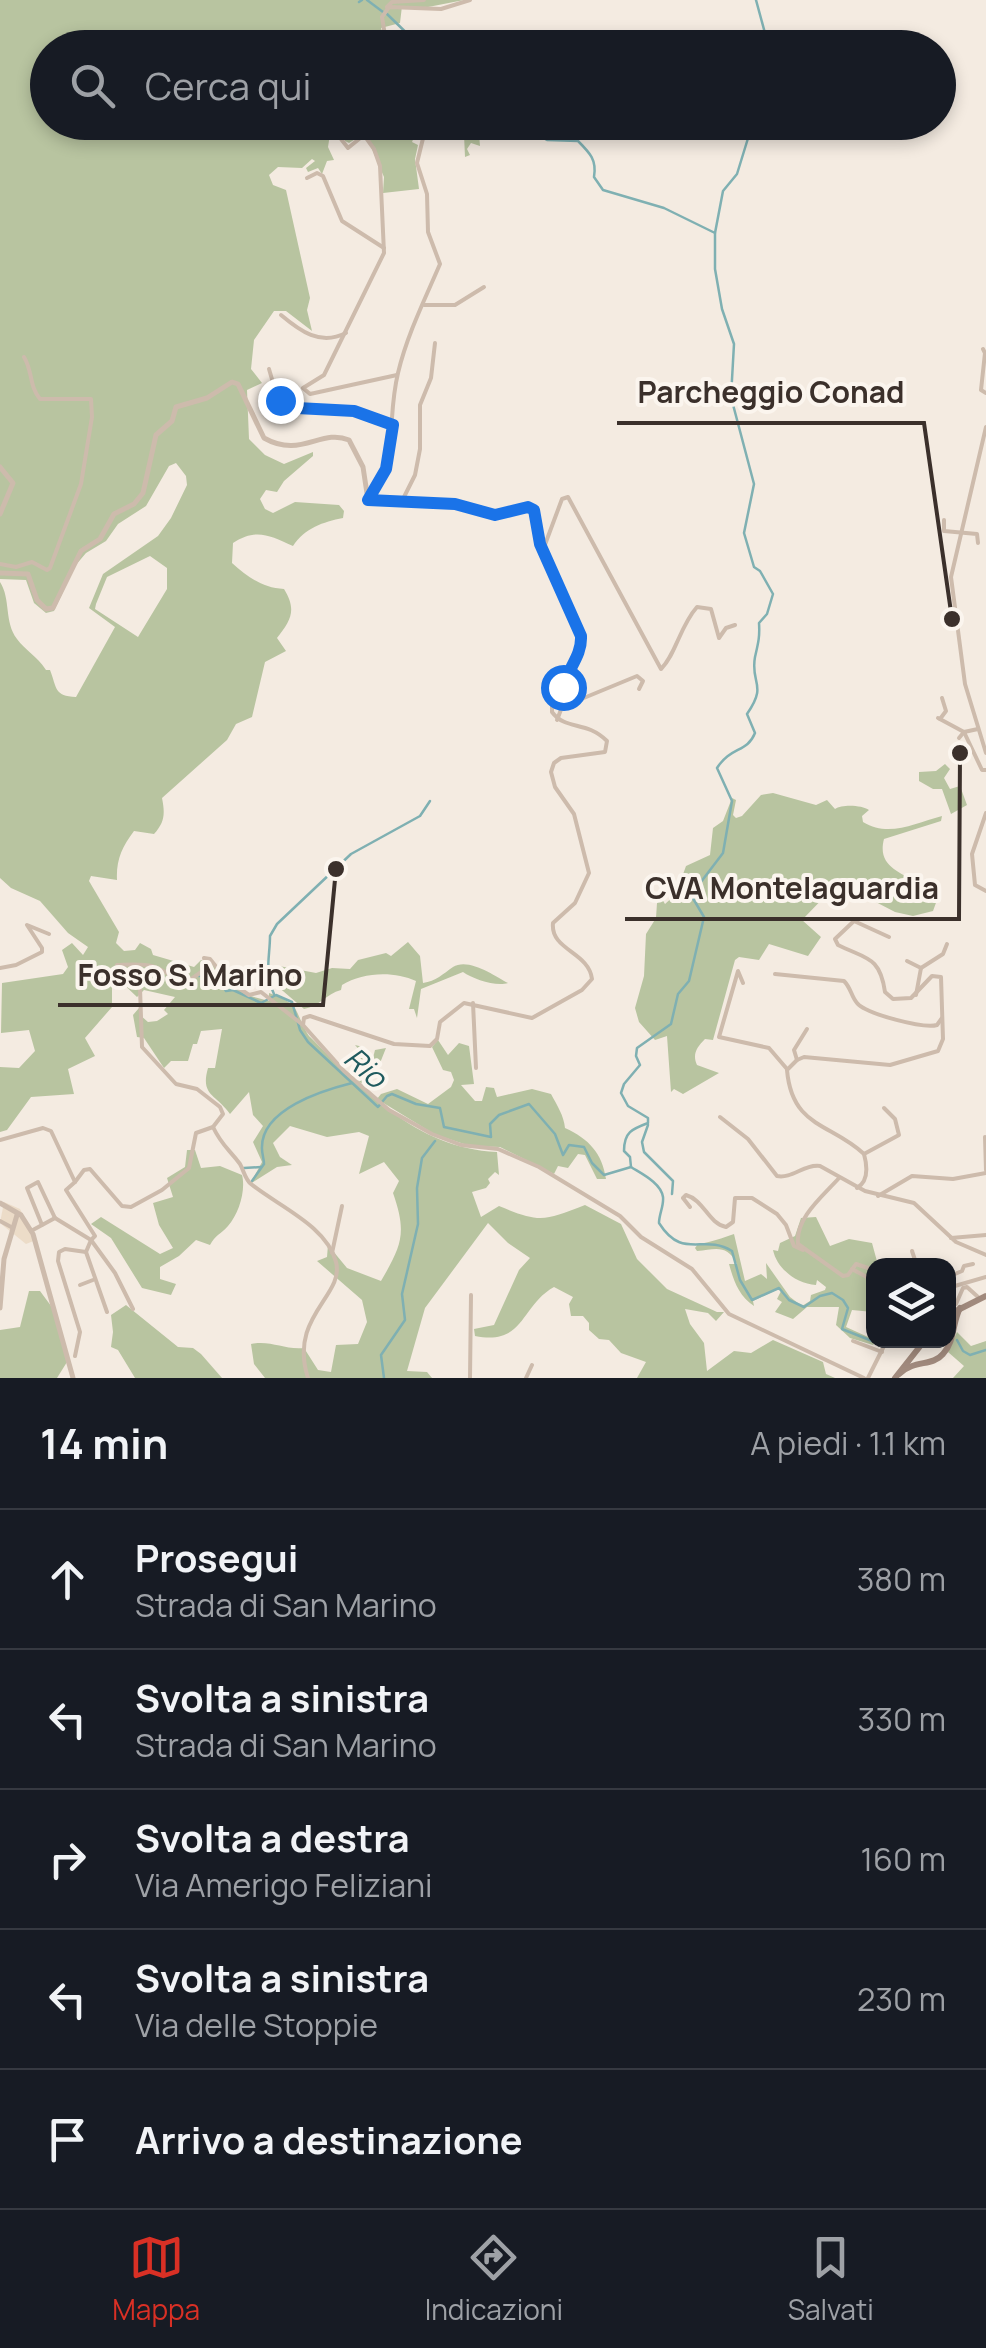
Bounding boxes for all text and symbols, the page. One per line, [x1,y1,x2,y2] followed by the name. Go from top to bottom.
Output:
[30,30,956,140] search box
[65,58,120,113] icon: search
[145,59,311,111] text: Cerca qui
[617,363,924,423] callout: Parcheggio Conad
[638,371,904,412] text: Parcheggio Conad
[258,378,304,424] route end
[541,665,587,711] route start
[625,859,959,919] callout: CVA Montelaguardia
[645,867,939,908] text: CVA Montelaguardia
[58,945,323,1005] callout: Fosso S. Marino
[78,954,302,995] text: Fosso S. Marino
[336,1037,398,1098] water label: Rio
[866,1258,956,1348] map controls
[866,1258,956,1348] button: layers
[40,1414,168,1472] text: 14 min
[750,1421,946,1465] text: A piedi · 1.1 km
[135,1531,298,1583] text: Prosegui
[40,1552,95,1607] icon: ahead
[857,1557,946,1601] text: 380 m
[135,1583,437,1627] text: Strada di San Marino
[135,1671,429,1723] text: Svolta a sinistra
[40,1692,95,1747] icon: left
[858,1697,946,1741] text: 330 m
[135,1723,437,1767] text: Strada di San Marino
[135,1811,410,1863] text: Svolta a destra
[40,1832,95,1887] icon: right
[861,1837,946,1881] text: 160 m
[135,1863,433,1907] text: Via Amerigo Feliziani
[135,1951,429,2003] text: Svolta a sinistra
[40,1972,95,2027] icon: left
[857,1977,946,2021] text: 230 m
[135,2003,378,2047] text: Via delle Stoppie
[40,2112,95,2167] icon: arrive
[135,2113,523,2165] text: Arrivo a destinazione
[112,2230,200,2328] tab: Mappa
[425,2230,563,2328] tab: Indicazioni
[788,2230,874,2328] tab: Salvati

